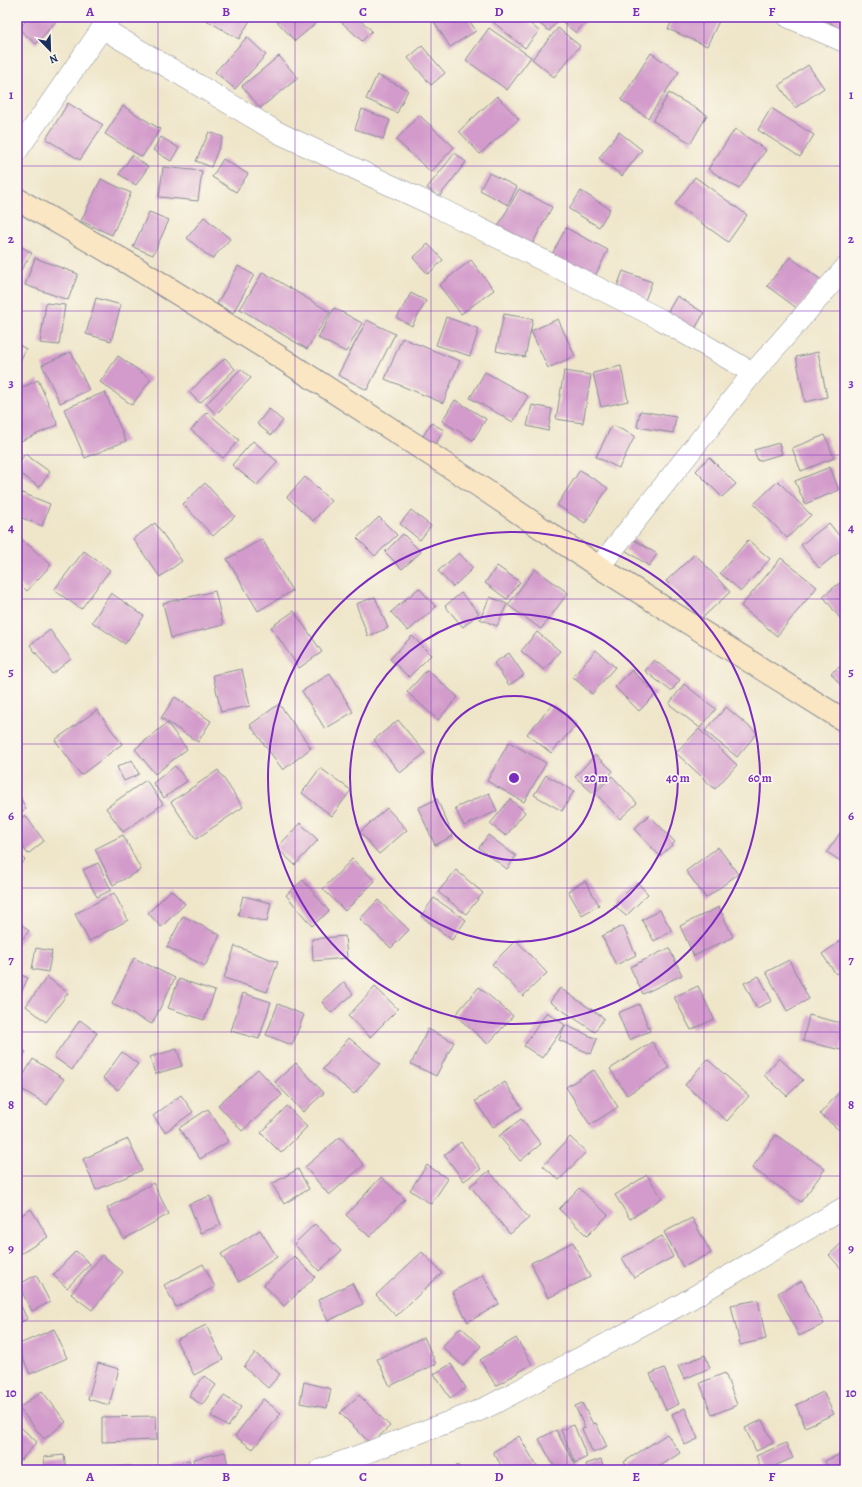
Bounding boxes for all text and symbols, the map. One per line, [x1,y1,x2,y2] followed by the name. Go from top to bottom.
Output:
[85,3,95,20] text: A
[222,3,230,20] text: B
[359,3,367,20] text: C
[494,3,504,20] text: D
[632,3,640,20] text: E
[769,3,776,20] text: F
[30,30,70,70] north arrow
[47,50,60,67] text: N
[9,86,14,103] text: 1
[849,86,854,103] text: 1
[8,230,15,247] text: 2
[848,230,855,247] text: 2
[8,374,14,391] text: 3
[848,374,854,391] text: 3
[8,519,14,536] text: 4
[848,519,854,536] text: 4
[8,663,14,680] text: 5
[848,663,854,680] text: 5
[584,770,608,786] text: 20 m
[666,770,690,786] text: 40 m
[748,770,772,786] text: 60 m
[507,771,521,785] centre of rings
[8,807,14,824] text: 6
[848,807,854,824] text: 6
[8,951,14,968] text: 7
[848,951,854,968] text: 7
[8,1096,14,1113] text: 8
[848,1096,854,1113] text: 8
[8,1240,14,1257] text: 9
[848,1240,854,1257] text: 9
[5,1384,17,1401] text: 10
[845,1384,857,1401] text: 10
[85,1468,95,1485] text: A
[222,1468,230,1485] text: B
[359,1468,367,1485] text: C
[494,1468,504,1485] text: D
[632,1468,640,1485] text: E
[769,1468,776,1485] text: F

